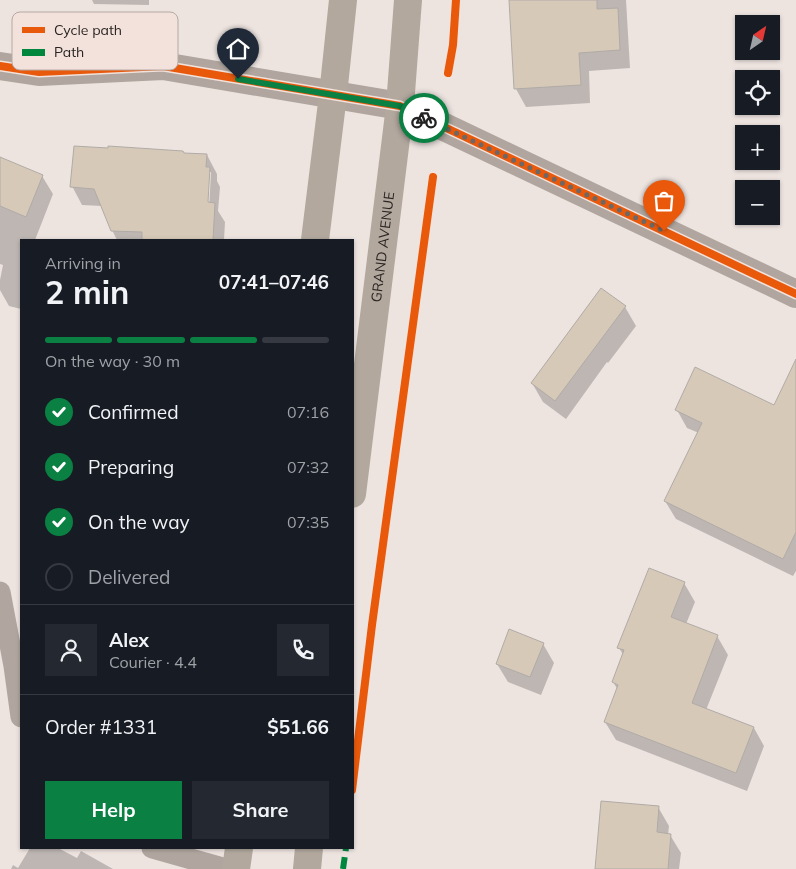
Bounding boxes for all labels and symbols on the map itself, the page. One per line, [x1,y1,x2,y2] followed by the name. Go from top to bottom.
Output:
[12,12,178,70] legend
[735,15,780,60] north arrow
[54,21,122,39] text: Cycle path
[217,28,259,79] pin
[54,43,84,61] text: Path
[399,93,449,143] courier
[643,180,685,231] pin
[367,191,398,303] street label: GRAND AVENUE

